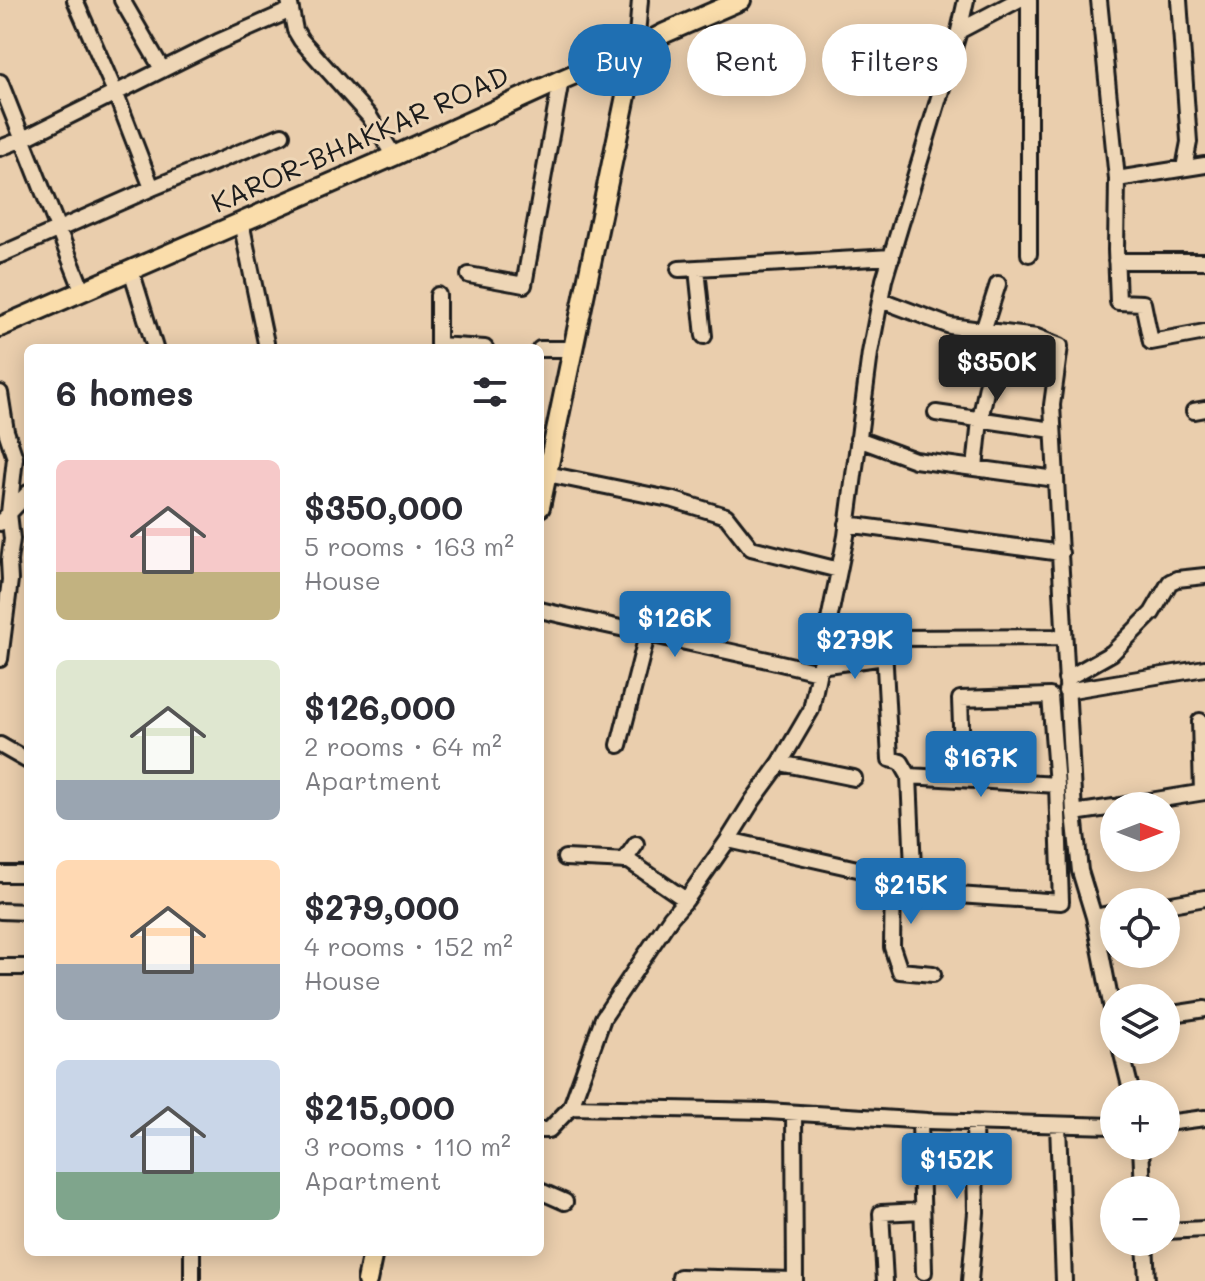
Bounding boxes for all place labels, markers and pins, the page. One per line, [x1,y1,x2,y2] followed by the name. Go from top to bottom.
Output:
[941,335,1053,403] pin: $350K
[619,591,731,659] pin: $126K
[799,613,911,681] pin: $279K
[925,731,1037,799] pin: $167K
[855,858,967,926] pin: $215K
[901,1133,1013,1201] pin: $152K

